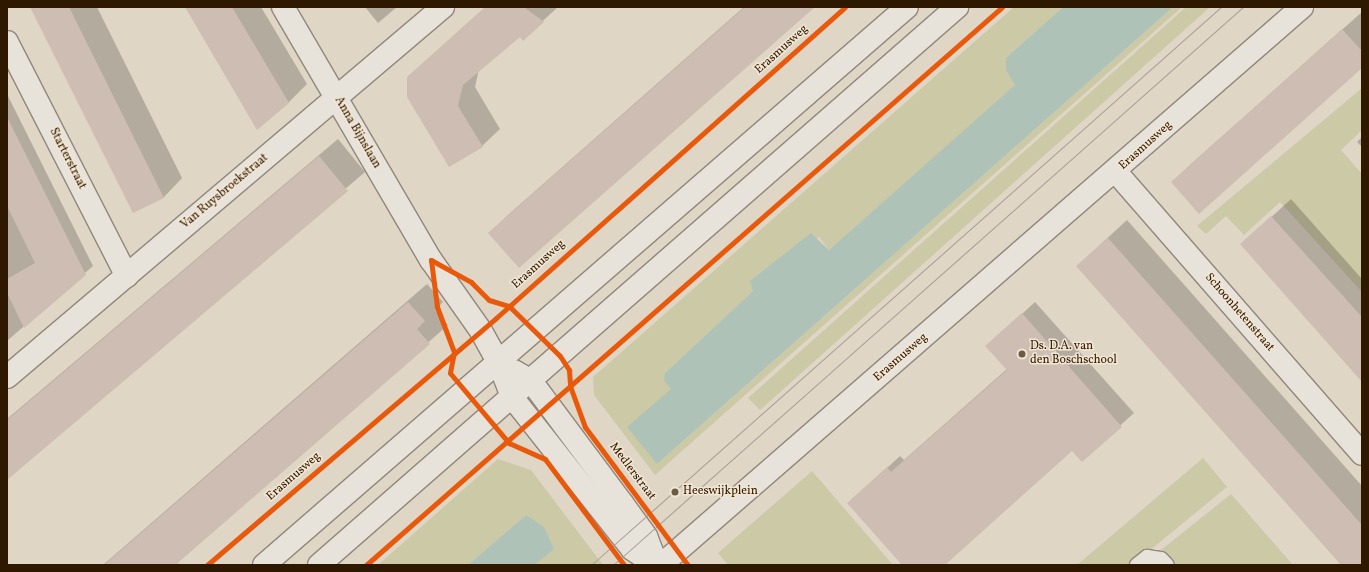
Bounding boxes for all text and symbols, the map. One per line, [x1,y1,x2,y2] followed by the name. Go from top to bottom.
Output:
[752,22,812,78] street label: Erasmusweg
[331,95,383,171] street label: Anna Bijnslaan
[1116,118,1176,174] street label: Erasmusweg
[45,126,89,192] street label: Starterstraat
[178,151,272,233] street label: Van Ruysbroekstraat
[509,237,569,293] street label: Erasmusweg
[1201,271,1277,355] street label: Schoonhetenstraat
[871,331,931,385] street label: Erasmusweg
[1030,340,1117,368] place label: Ds. D.A. van den Boschschool
[1017,349,1027,359] marker: Ds. D.A. van den Boschschool
[606,440,658,504] street label: Medlerstraat
[264,450,324,504] street label: Erasmusweg
[683,485,758,499] place label: Heeswijkplein
[670,487,680,497] marker: Heeswijkplein

